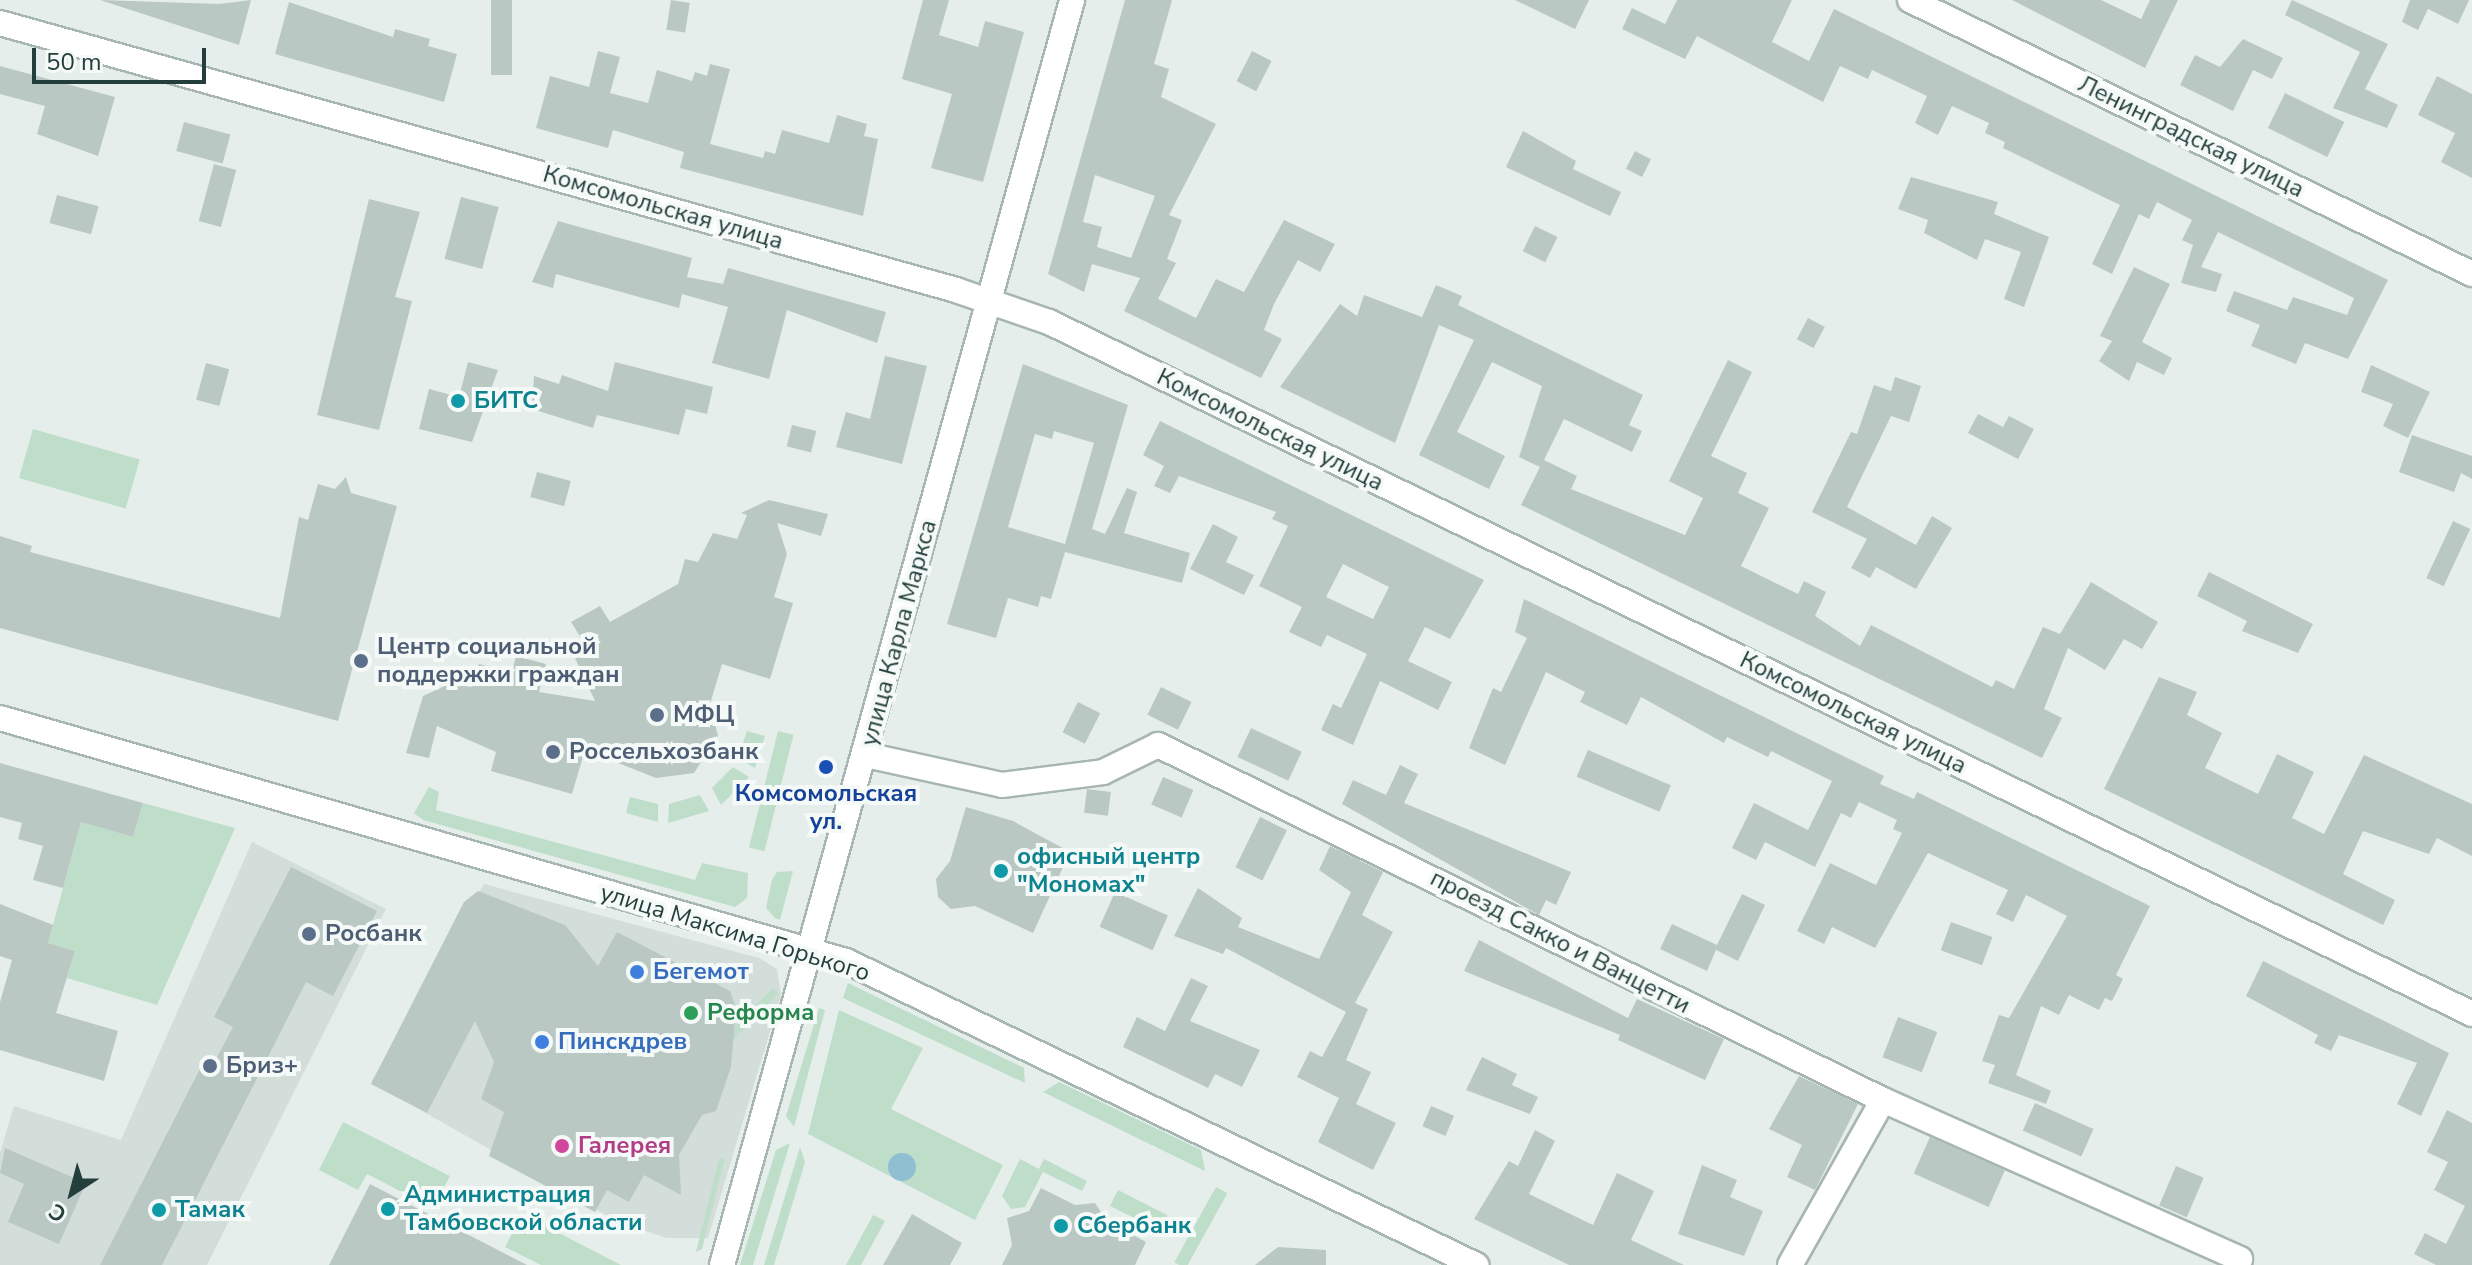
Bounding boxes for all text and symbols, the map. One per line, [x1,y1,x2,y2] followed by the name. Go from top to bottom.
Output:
[36,32,210,82] scale bar
[46,46,102,78] text: 50 m
[2073,70,2309,204] street label: Ленинградская улица
[540,160,786,256] street label: Комсомольская улица
[1152,363,1388,497] street label: Комсомольская улица
[474,387,538,415] place label: БИТС
[449,392,467,410] marker: БИТС
[855,517,943,749] street label: улица Карла Маркса
[377,633,620,689] place label: Центр социальной поддержки граждан
[1735,646,1971,780] street label: Комсомольская улица
[352,652,370,670] marker: Центр социальной поддержки граждан
[673,701,735,729] place label: МФЦ
[648,706,666,724] marker: МФЦ
[569,738,758,766] place label: Россельхозбанк
[544,743,562,761] marker: Россельхозбанк
[817,758,835,776] marker: Комсомольская ул.
[735,780,917,836] place label: Комсомольская ул.
[1017,843,1201,899] place label: офисный центр "Мономах"
[992,862,1010,880] marker: офисный центр "Мономах"
[1425,864,1695,1020] street label: проезд Сакко и Ванцетти
[597,878,873,988] street label: улица Максима Горького
[325,920,422,948] place label: Росбанк
[300,925,318,943] marker: Росбанк
[653,958,749,986] place label: Бегемот
[628,963,646,981] marker: Бегемот
[707,999,814,1027] place label: Реформа
[682,1004,700,1022] marker: Реформа
[558,1028,687,1056] place label: Пинскдрев
[533,1033,551,1051] marker: Пинскдрев
[226,1052,298,1080] place label: Бриз+
[201,1057,219,1075] marker: Бриз+
[578,1132,671,1160] place label: Галерея
[553,1137,571,1155] marker: Галерея
[32,1153,112,1233] north arrow
[404,1181,642,1237] place label: Администрация Тамбовской области
[43,1196,73,1229] text: С
[175,1196,245,1224] place label: Тамак
[379,1200,397,1218] marker: Администрация Тамбовской области
[150,1201,168,1219] marker: Тамак
[1077,1212,1191,1240] place label: Сбербанк
[1052,1217,1070,1235] marker: Сбербанк

